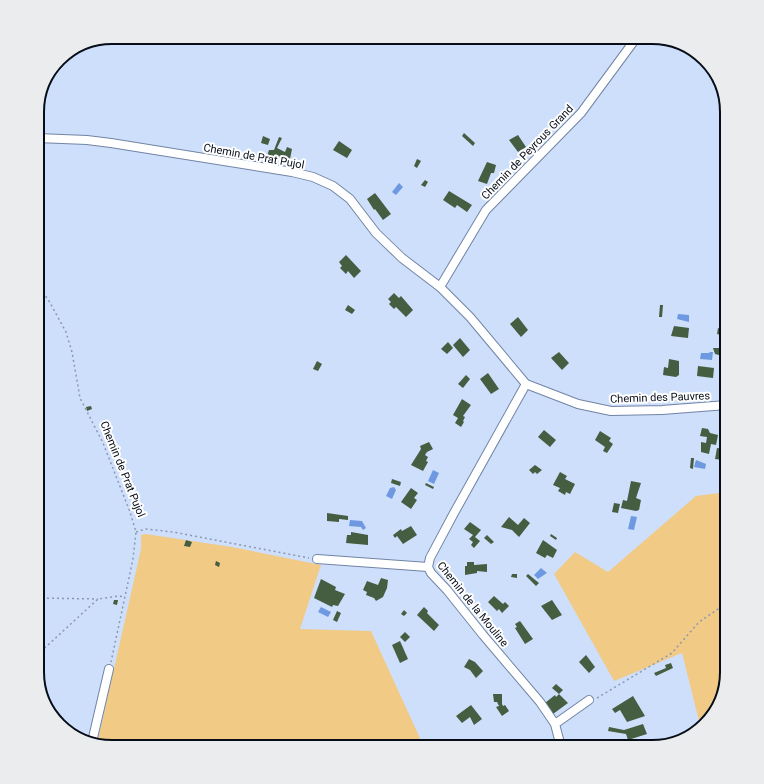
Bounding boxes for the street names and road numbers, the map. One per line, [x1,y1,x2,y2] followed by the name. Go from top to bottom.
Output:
[479,102,576,202] street label: Chemin de Peyrous Grand
[202,141,305,172] street label: Chemin de Prat Pujol
[610,389,711,406] street label: Chemin des Pauvres
[97,419,148,519] street label: Chemin de Prat Pujol
[434,559,511,650] street label: Chemin de la Mouline

